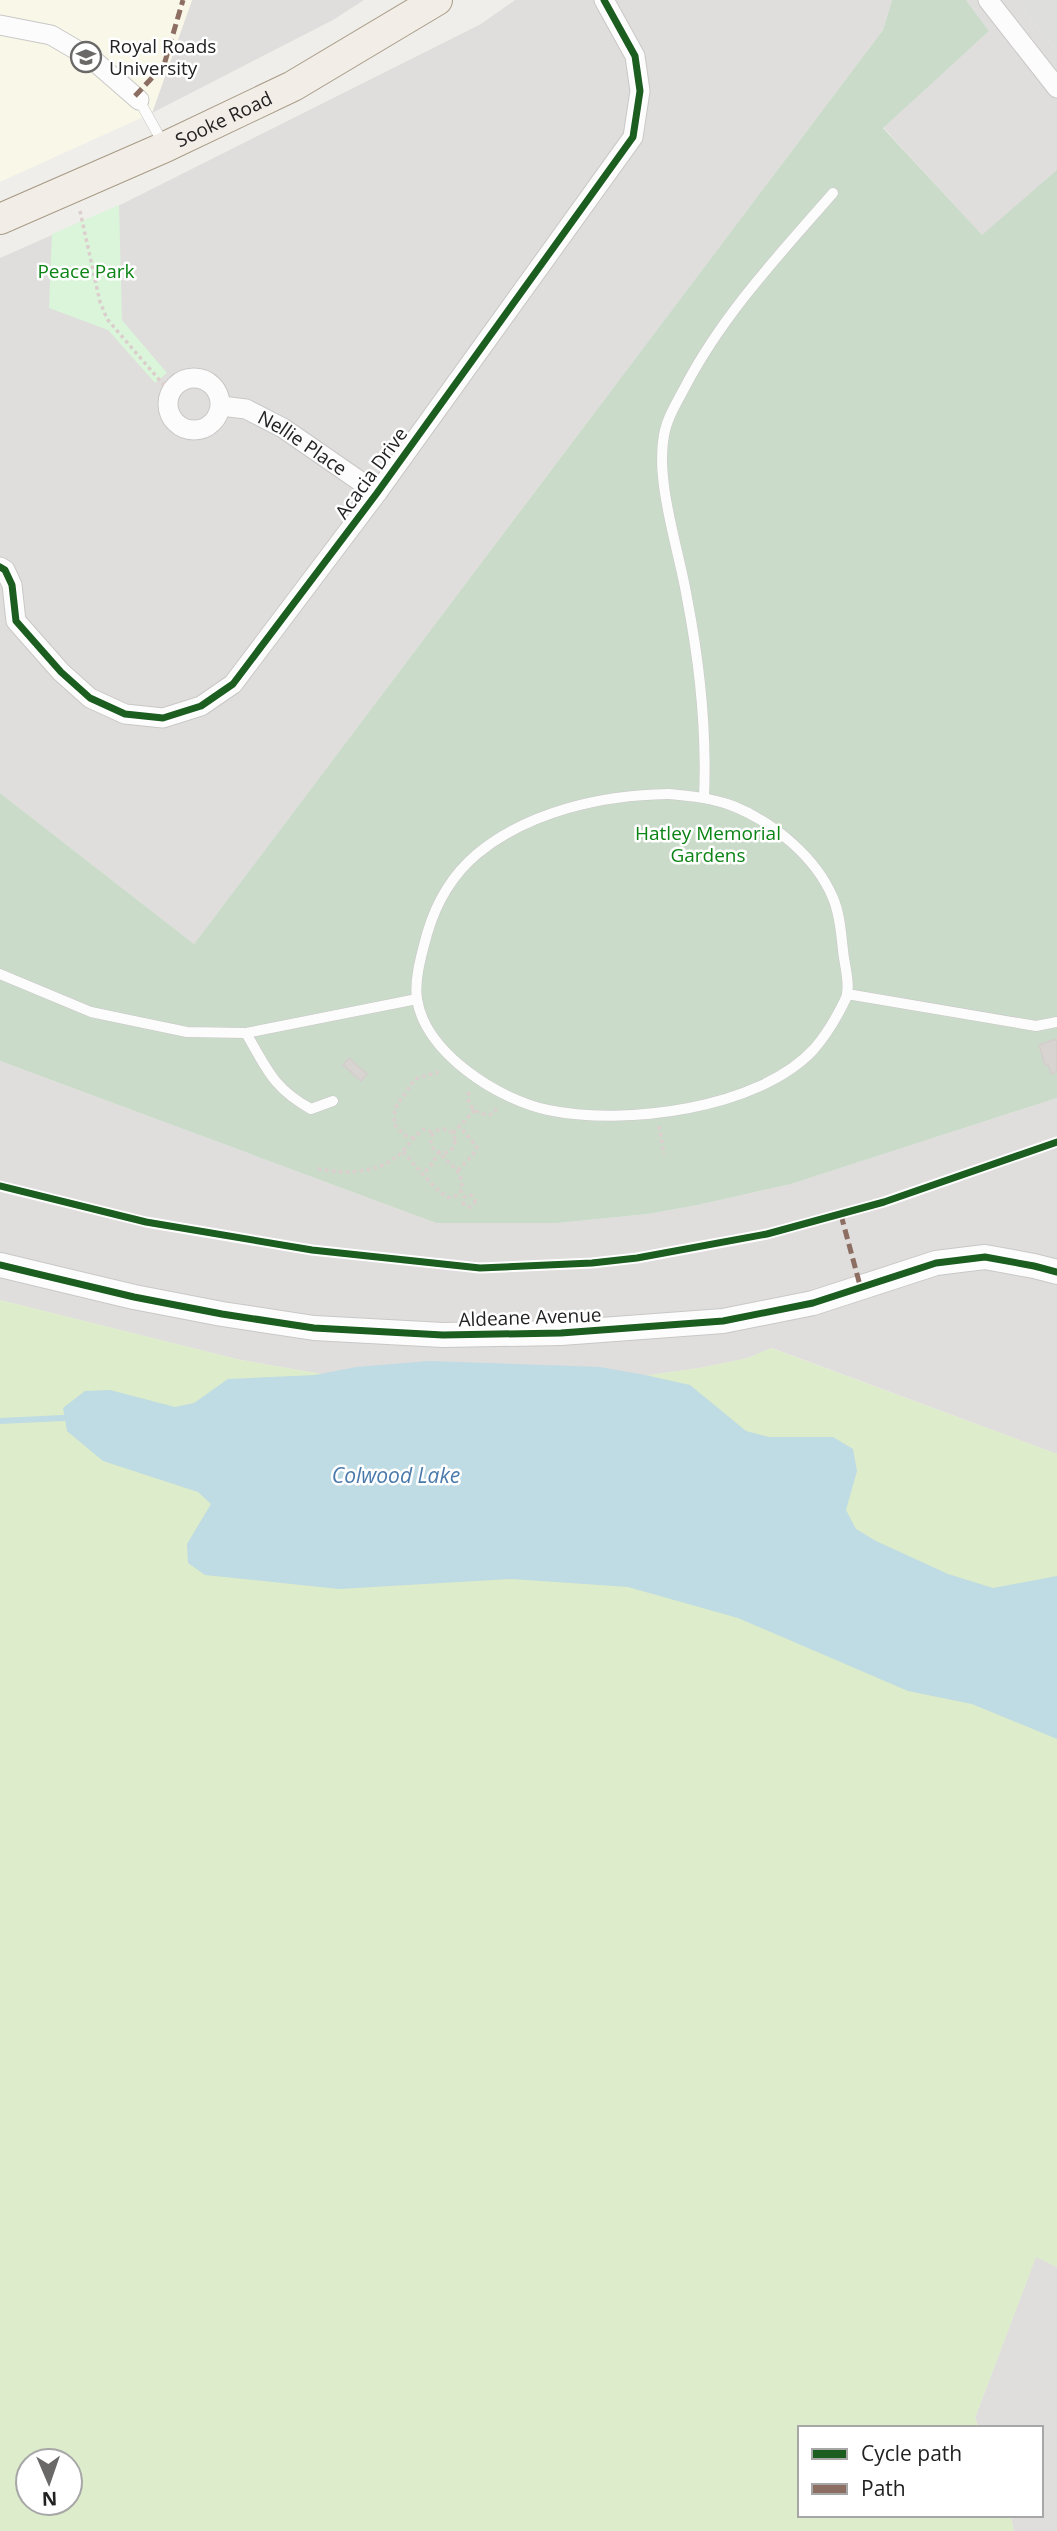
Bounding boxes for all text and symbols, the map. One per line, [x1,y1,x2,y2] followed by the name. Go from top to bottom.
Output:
[109,33,216,81] place label: Royal Roads University
[69,40,103,74] school or university icon: Royal Roads University
[171,85,276,153] street label: Sooke Road
[37,258,135,284] park label: Peace Park
[253,404,352,481] street label: Nellie Place
[329,422,413,524] street label: Acacia Drive
[635,820,781,868] park label: Hatley Memorial Gardens
[458,1302,602,1332] street label: Aldeane Avenue
[332,1461,460,1489] water label: Colwood Lake
[798,2426,1043,2517] legend
[861,2439,962,2467] text: Cycle path
[14,2447,84,2517] north arrow
[861,2474,906,2502] text: Path
[41,2486,58,2512] text: N

